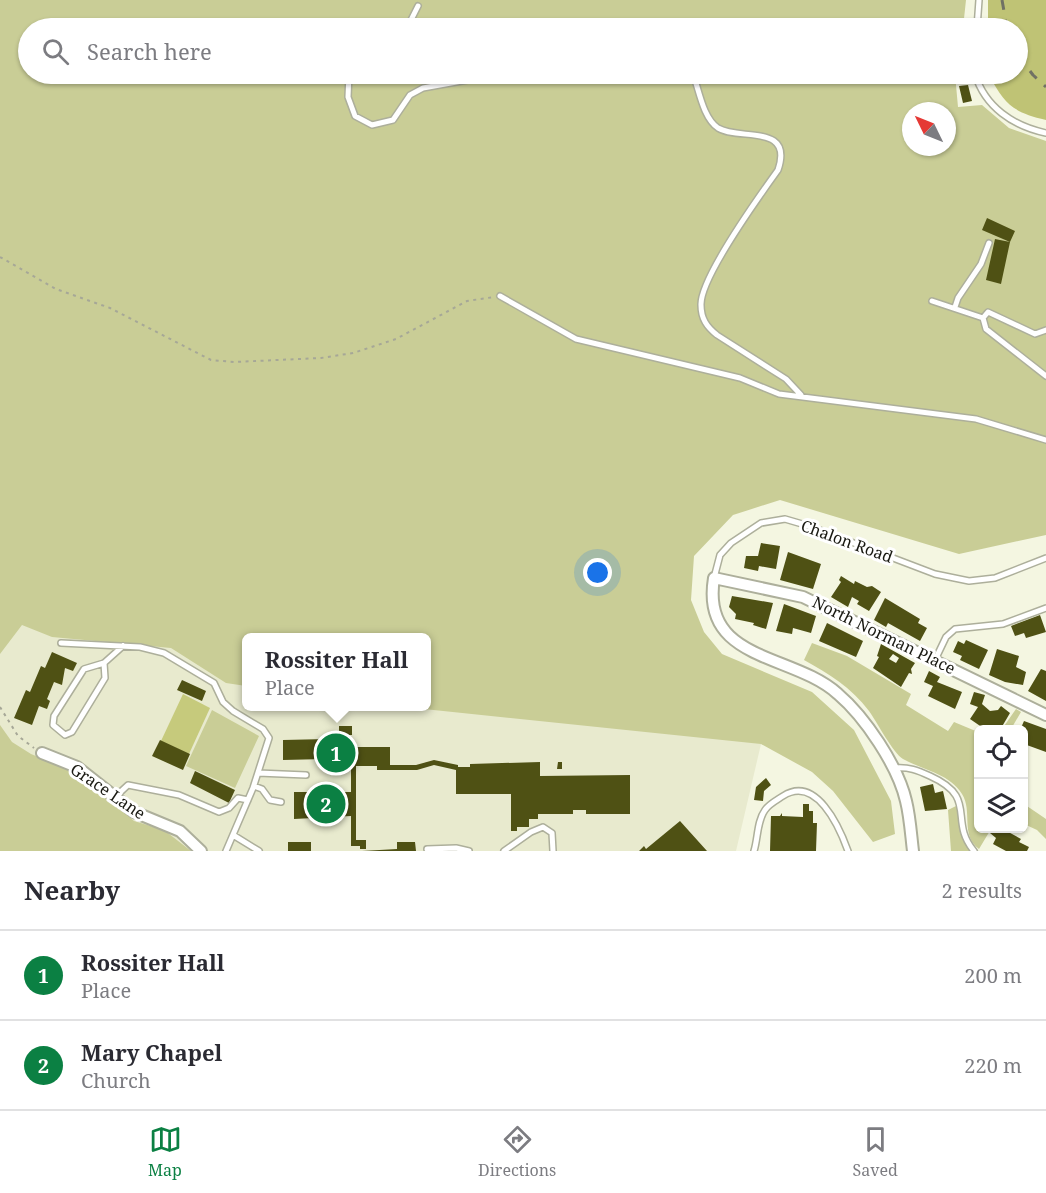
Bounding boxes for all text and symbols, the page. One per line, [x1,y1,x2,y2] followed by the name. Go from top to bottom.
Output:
[18,18,1028,84] search box
[39,35,72,68] icon: search
[87,36,212,66] text: Search here
[902,102,956,156] north arrow
[798,514,896,568] street label: Chalon Road
[583,558,612,587] your location
[809,591,959,679] street label: North Norman Place
[242,633,431,711] popup
[265,644,408,674] text: Rossiter Hall
[265,674,315,701] text: Place
[974,725,1028,833] map controls
[974,725,1028,779] button: locate
[316,730,356,776] pin: 1
[66,758,150,824] street label: Grace Lane
[974,779,1028,833] button: layers
[306,782,346,826] pin: 2
[24,872,120,908] text: Nearby
[942,877,1022,904] text: 2 results
[81,947,225,977] text: Rossiter Hall
[38,962,49,989] text: 1
[964,962,1022,989] text: 200 m
[81,977,131,1004] text: Place
[81,1037,222,1067] text: Mary Chapel
[38,1052,49,1079] text: 2
[964,1052,1022,1079] text: 220 m
[81,1067,151,1094] text: Church
[148,1123,182,1181] tab: Map
[478,1123,556,1181] tab: Directions
[853,1123,898,1181] tab: Saved

